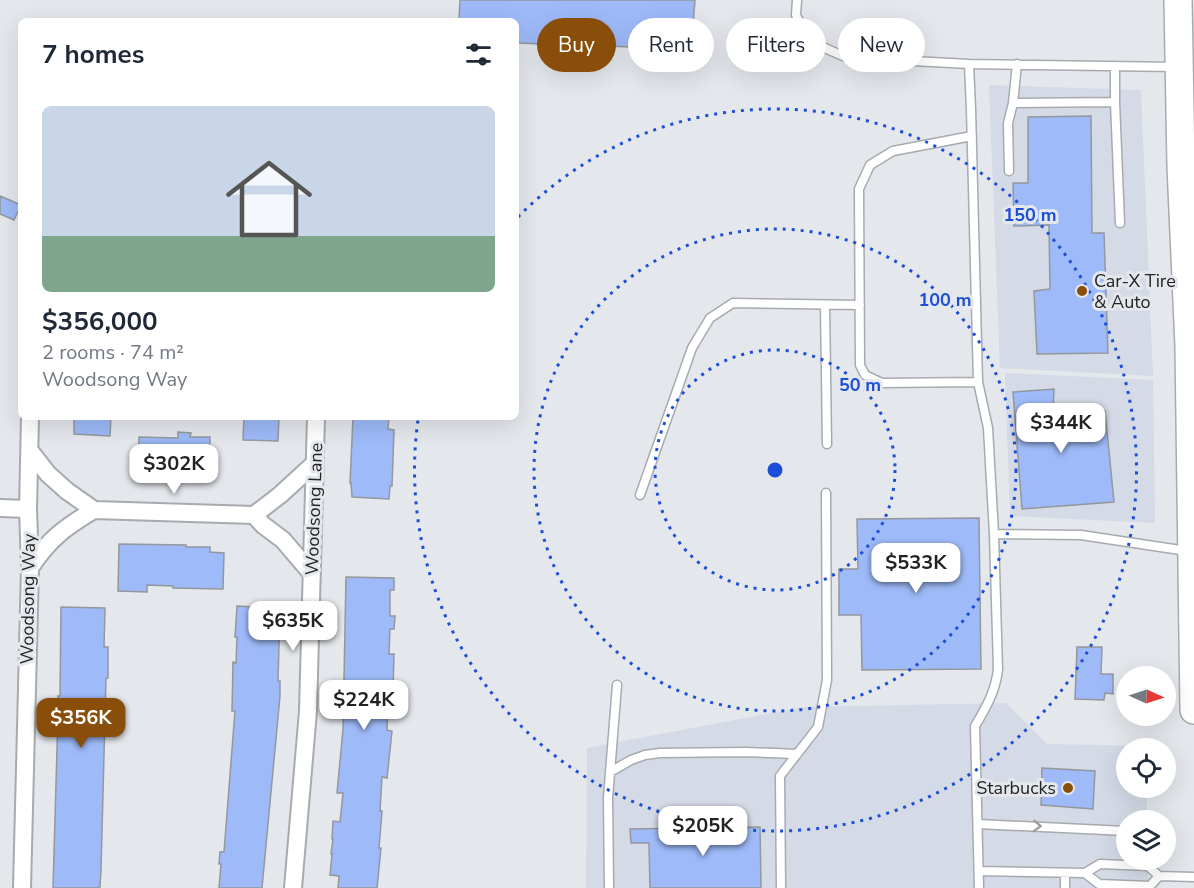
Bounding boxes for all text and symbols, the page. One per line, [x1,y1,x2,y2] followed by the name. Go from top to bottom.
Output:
[537,18,616,72] chip: Buy
[628,18,714,72] chip: Rent
[726,18,826,72] chip: Filters
[838,18,925,72] chip: New
[42,37,144,72] text: 7 homes
[462,38,495,71] icon: filters
[215,145,323,253] icon: home
[1003,203,1057,227] text: 150 m
[1094,269,1176,314] place label: Car-X Tire & Auto
[1075,284,1089,298] marker: Car-X Tire & Auto
[918,288,972,312] text: 100 m
[42,304,158,339] text: $356,000
[42,339,184,366] text: 2 rooms · 74 m²
[42,366,187,393] text: Woodsong Way
[839,373,881,397] text: 50 m
[1019,403,1103,454] pin: $344K
[1030,409,1092,436] text: $344K
[300,442,328,576] street label: Woodsong Lane
[132,444,216,495] pin: $302K
[143,450,205,477] text: $302K
[765,460,785,480] centre of rings
[15,533,41,665] street label: Woodsong Way
[874,543,958,594] pin: $533K
[885,549,947,576] text: $533K
[251,601,335,652] pin: $635K
[262,607,324,634] text: $635K
[1116,666,1176,726] north arrow
[1116,666,1176,870] map controls
[322,680,406,731] pin: $224K
[333,686,395,713] text: $224K
[39,698,123,749] pin: $356K
[50,704,112,731] text: $356K
[1116,738,1176,798] button: locate
[976,776,1056,800] place label: Starbucks
[1061,781,1075,795] marker: Starbucks
[661,806,745,857] pin: $205K
[1116,810,1176,870] button: layers
[672,812,734,839] text: $205K
[1032,820,1041,833] one-way arrow

